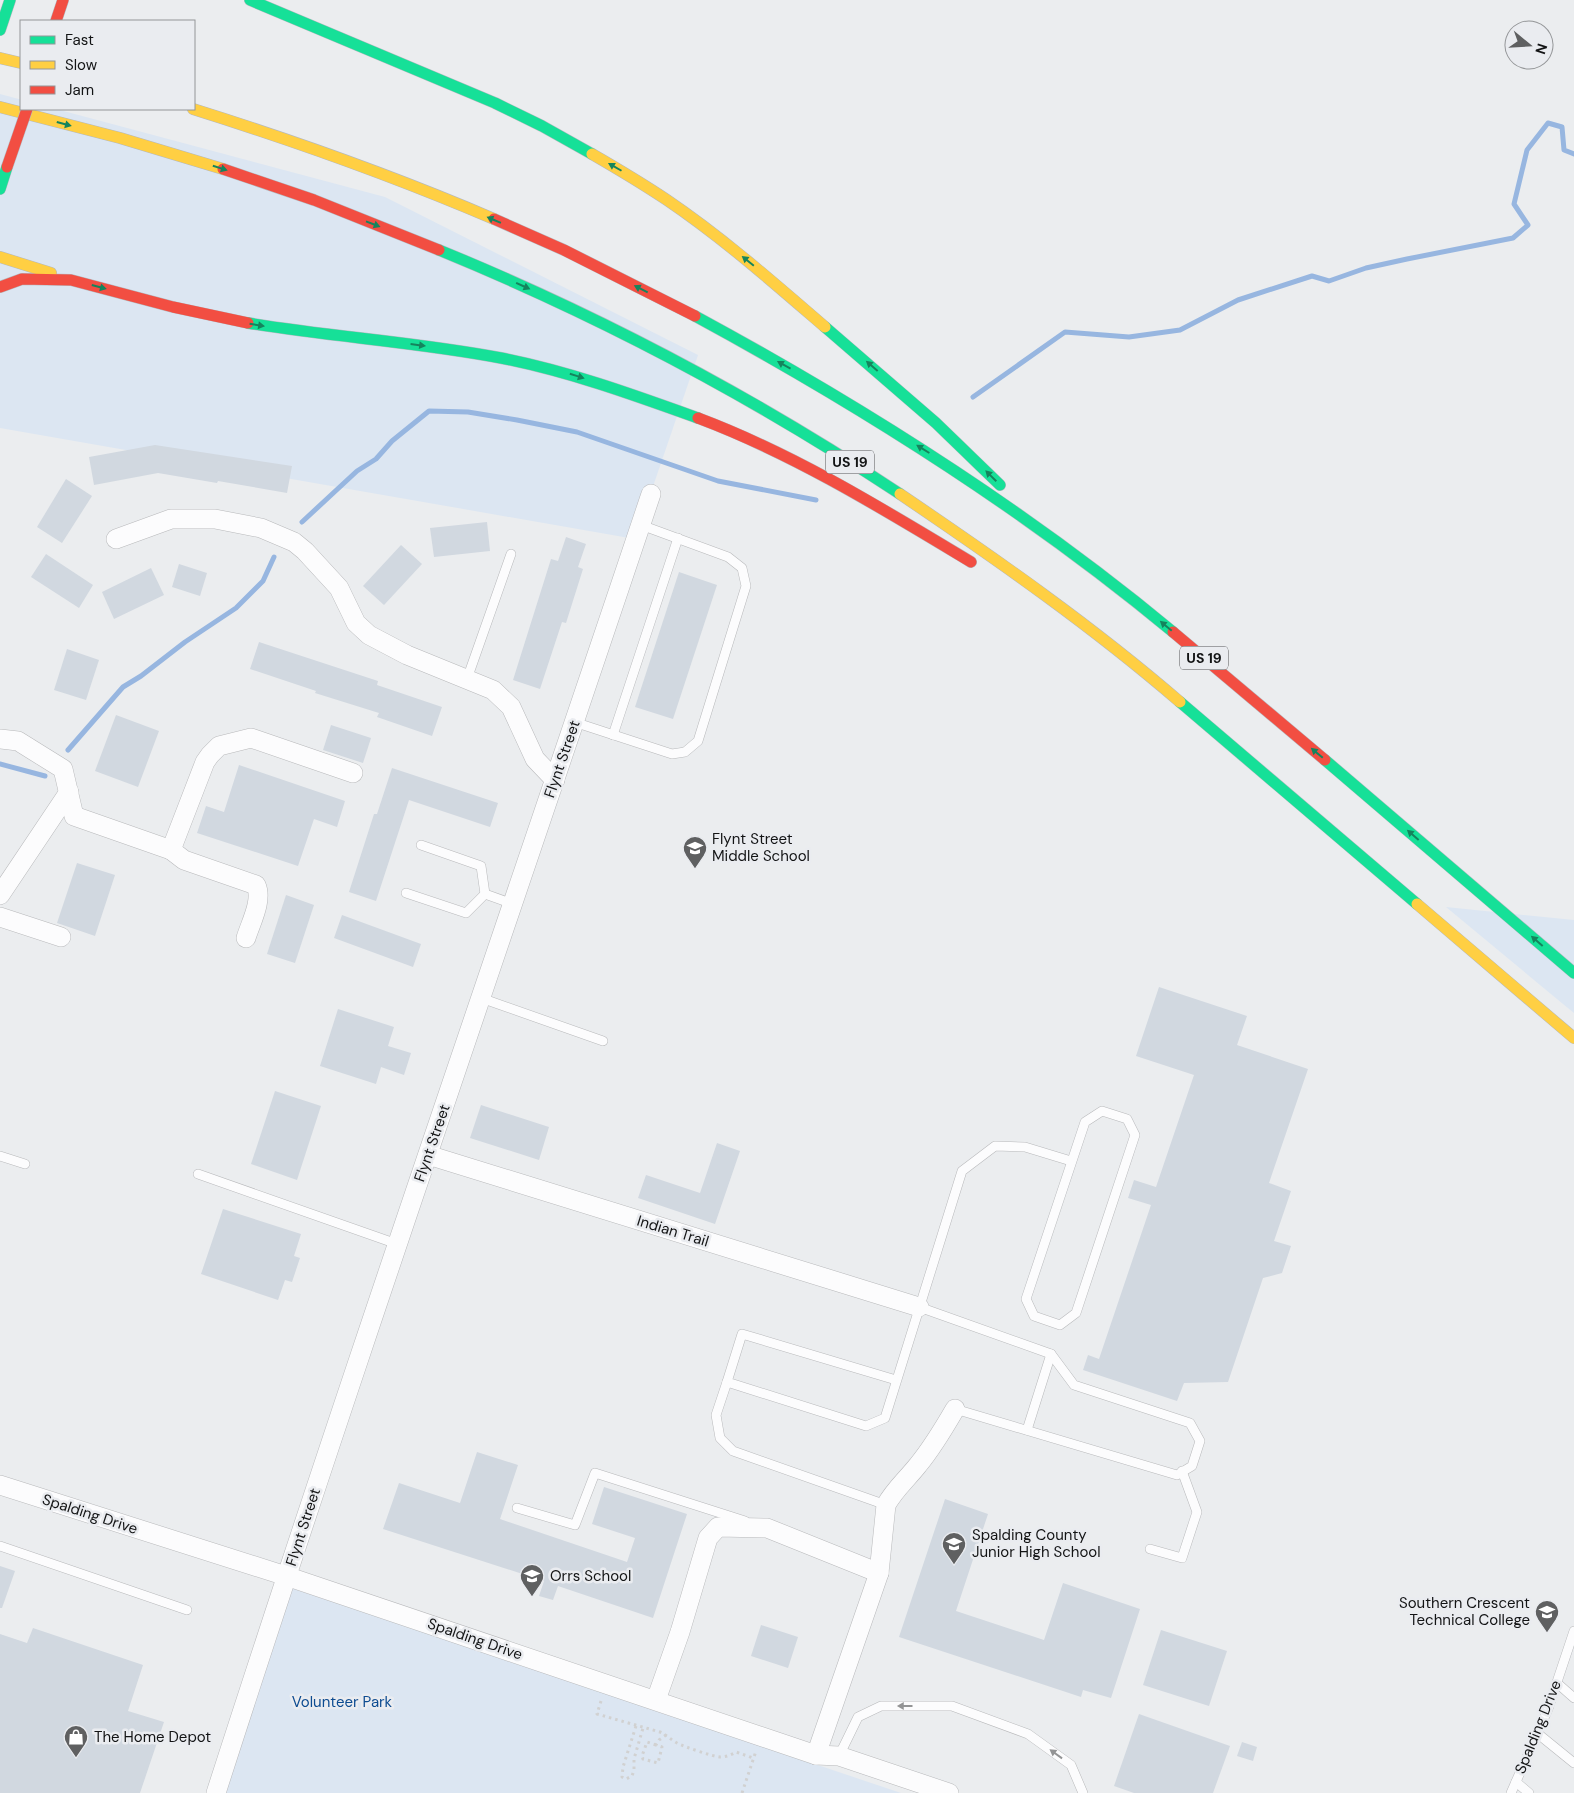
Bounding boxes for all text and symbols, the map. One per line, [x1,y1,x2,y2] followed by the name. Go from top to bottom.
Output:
[20,20,195,110] legend
[1504,20,1554,70] north arrow
[65,30,94,50] text: Fast
[1531,41,1552,57] text: N
[65,55,98,75] text: Slow
[65,80,94,100] text: Jam
[57,120,72,128] one-way arrow
[609,163,622,172] one-way arrow
[213,165,228,172] one-way arrow
[487,215,501,223] one-way arrow
[366,220,381,228] one-way arrow
[742,256,755,267] one-way arrow
[516,283,530,291] one-way arrow
[91,284,106,292] one-way arrow
[633,285,648,293] one-way arrow
[249,321,265,329] one-way arrow
[410,341,426,349] one-way arrow
[866,360,878,372] one-way arrow
[777,361,791,369] one-way arrow
[570,373,585,381] one-way arrow
[917,444,930,454] one-way arrow
[826,451,874,474] road number: US 19
[985,471,997,483] one-way arrow
[1159,620,1172,631] one-way arrow
[1180,646,1228,670] road number: US 19
[539,717,585,800] street label: Flynt Street
[1311,747,1323,759] one-way arrow
[712,829,810,866] place label: Flynt Street Middle School
[1407,830,1420,841] one-way arrow
[682,835,708,869] school or university icon: Flynt Street Middle School
[1531,936,1543,947] one-way arrow
[409,1101,455,1184] street label: Flynt Street
[635,1211,711,1251] street label: Indian Trail
[281,1485,325,1568] street label: Flynt Street
[40,1489,140,1539] street label: Spalding Drive
[972,1525,1101,1562] place label: Spalding County Junior High School
[941,1531,967,1565] school or university icon: Spalding County Junior High School
[519,1563,545,1597] school or university icon: Orrs School
[550,1566,631,1586] place label: Orrs School
[1399,1593,1530,1630] place label: Southern Crescent Technical College
[1534,1599,1560,1633] school or university icon: Southern Crescent Technical College
[425,1613,525,1665] street label: Spalding Drive
[1510,1677,1566,1777] street label: Spalding Drive
[292,1692,393,1712] park label: Volunteer Park
[897,1702,913,1710] one-way arrow
[63,1724,89,1758] shop icon: The Home Depot
[94,1727,211,1747] place label: The Home Depot
[1049,1749,1063,1759] one-way arrow

